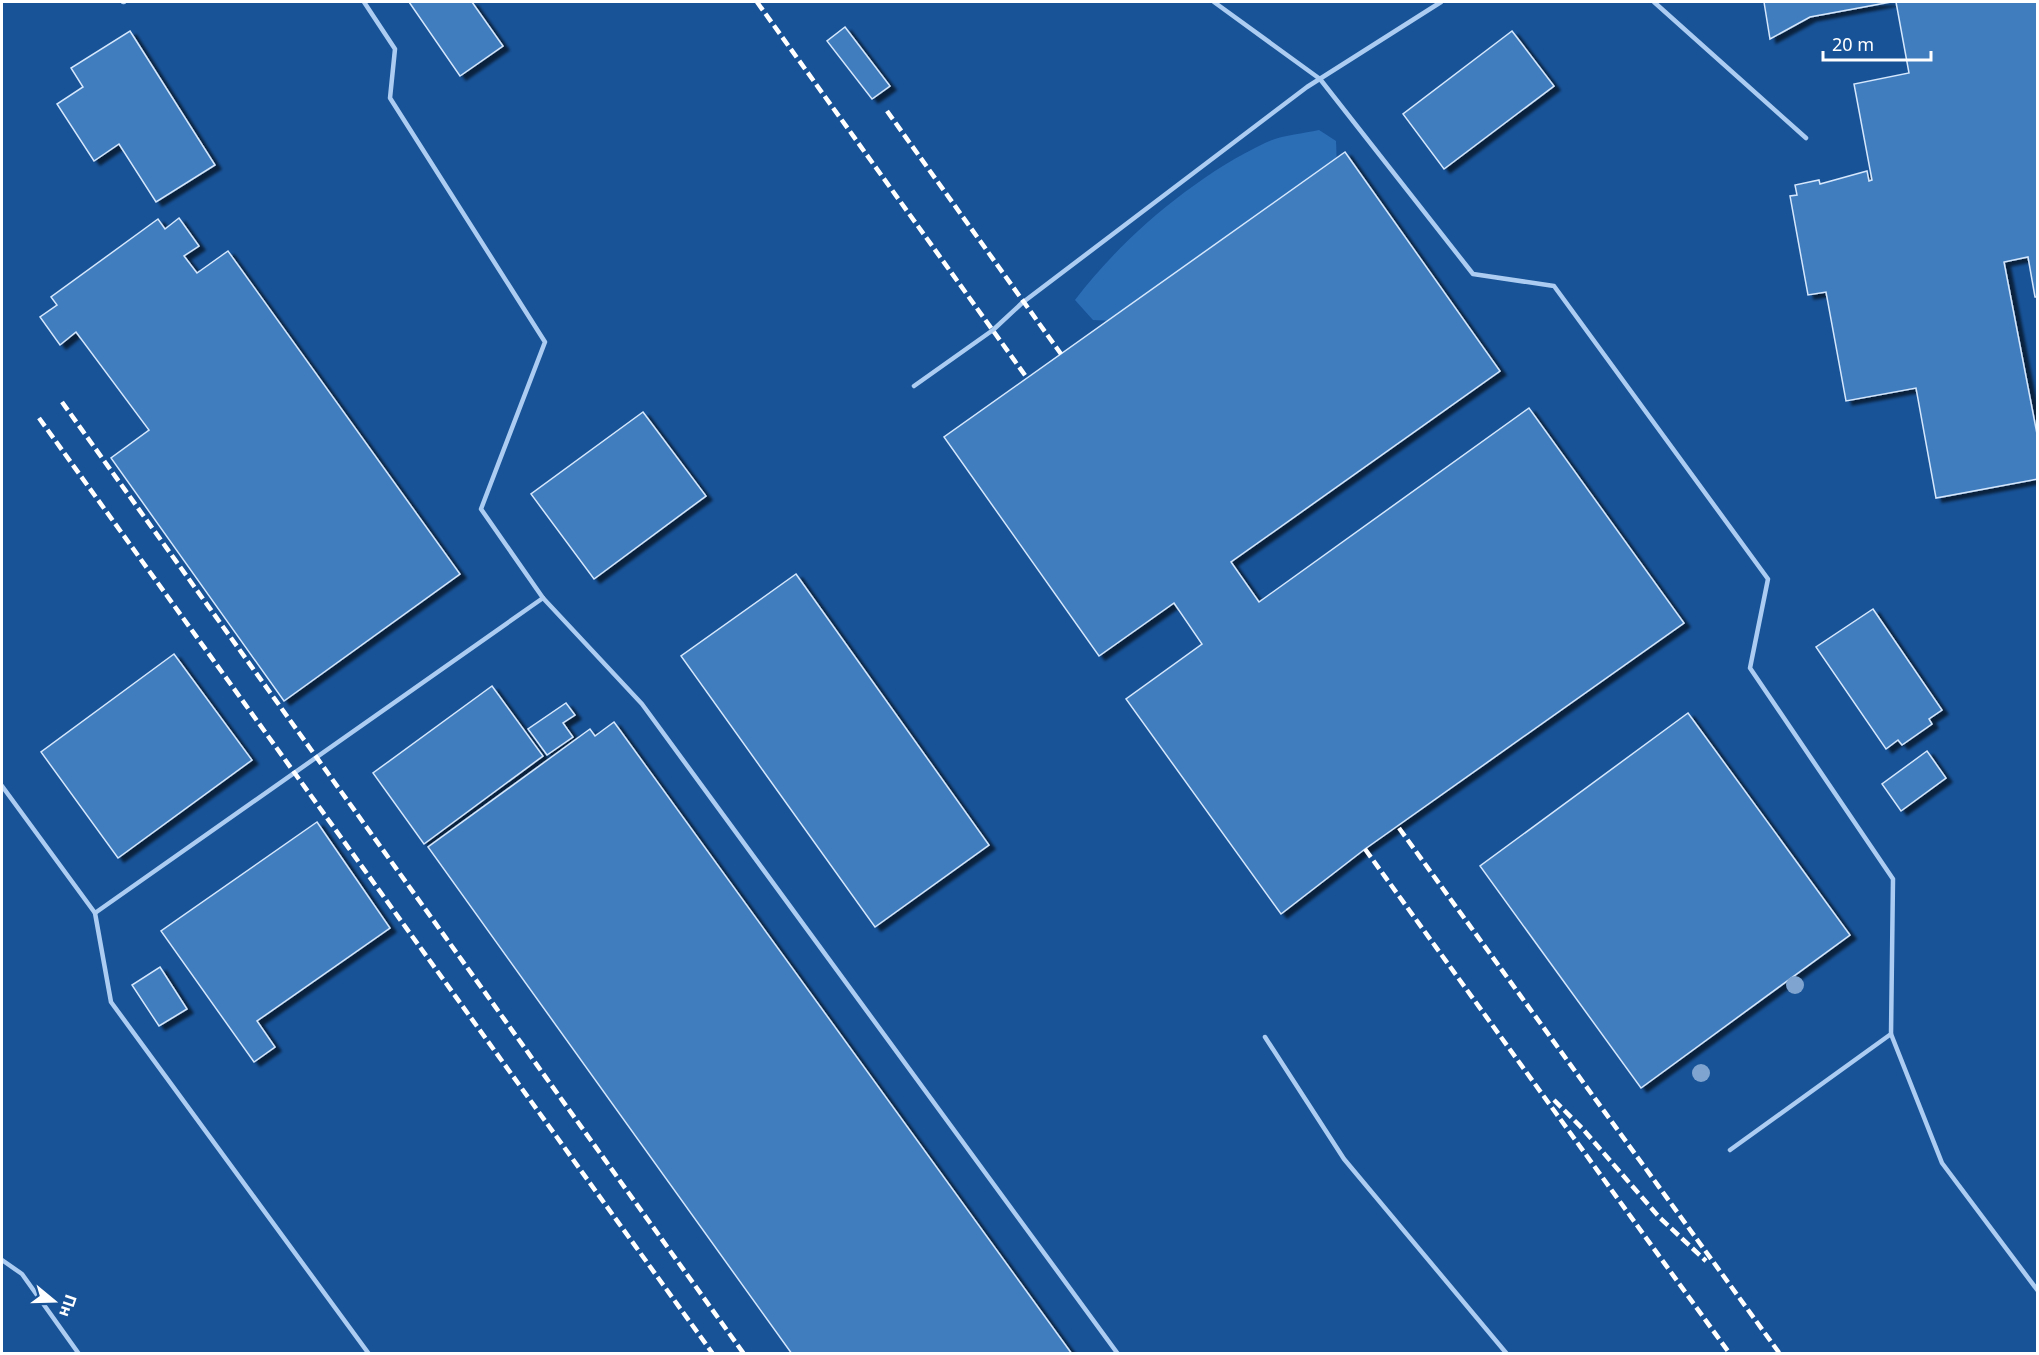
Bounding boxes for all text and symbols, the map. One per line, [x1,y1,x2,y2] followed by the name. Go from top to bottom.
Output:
[1823,24,1931,62] scale bar
[1832,32,1874,56] text: 20 m
[24,1271,84,1331] north arrow
[54,1292,82,1320] text: Пн

